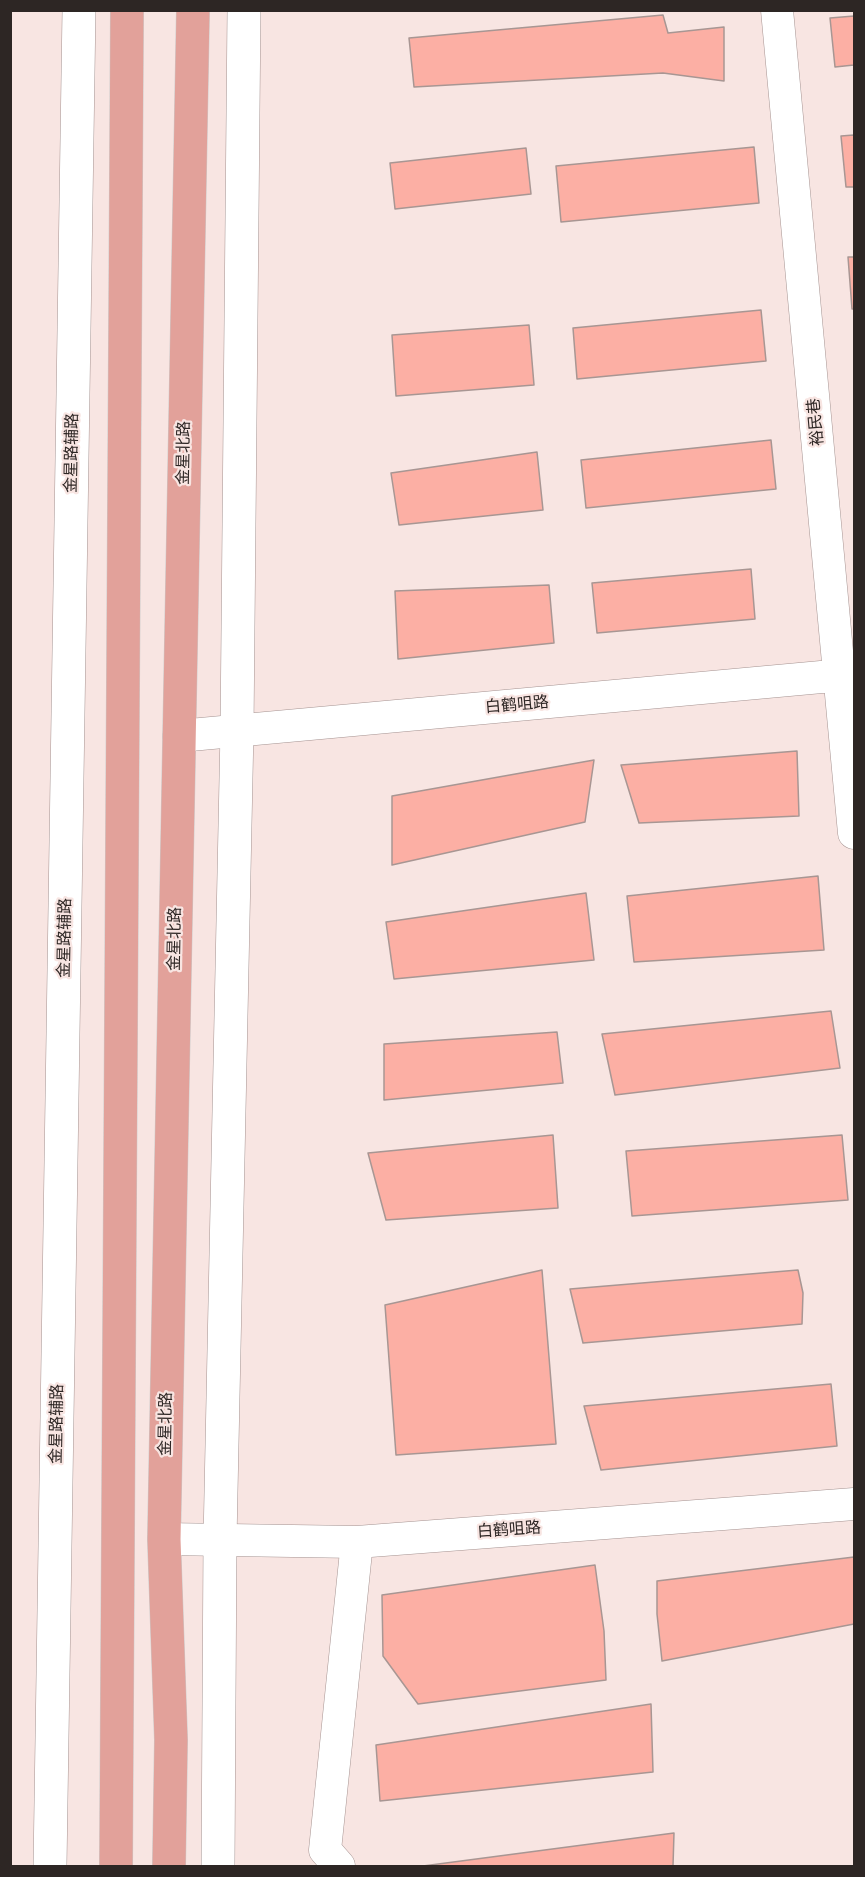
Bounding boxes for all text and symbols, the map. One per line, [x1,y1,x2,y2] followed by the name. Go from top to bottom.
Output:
[804,397,828,447] street label: 裕民巷
[62,413,82,493] street label: 金星路辅路
[174,421,194,485] street label: 金星北路
[484,693,550,717] street label: 白鹤咀路
[55,898,75,978] street label: 金星路辅路
[165,907,185,971] street label: 金星北路
[47,1384,67,1464] street label: 金星路辅路
[156,1392,176,1456] street label: 金星北路
[476,1518,542,1542] street label: 白鹤咀路

